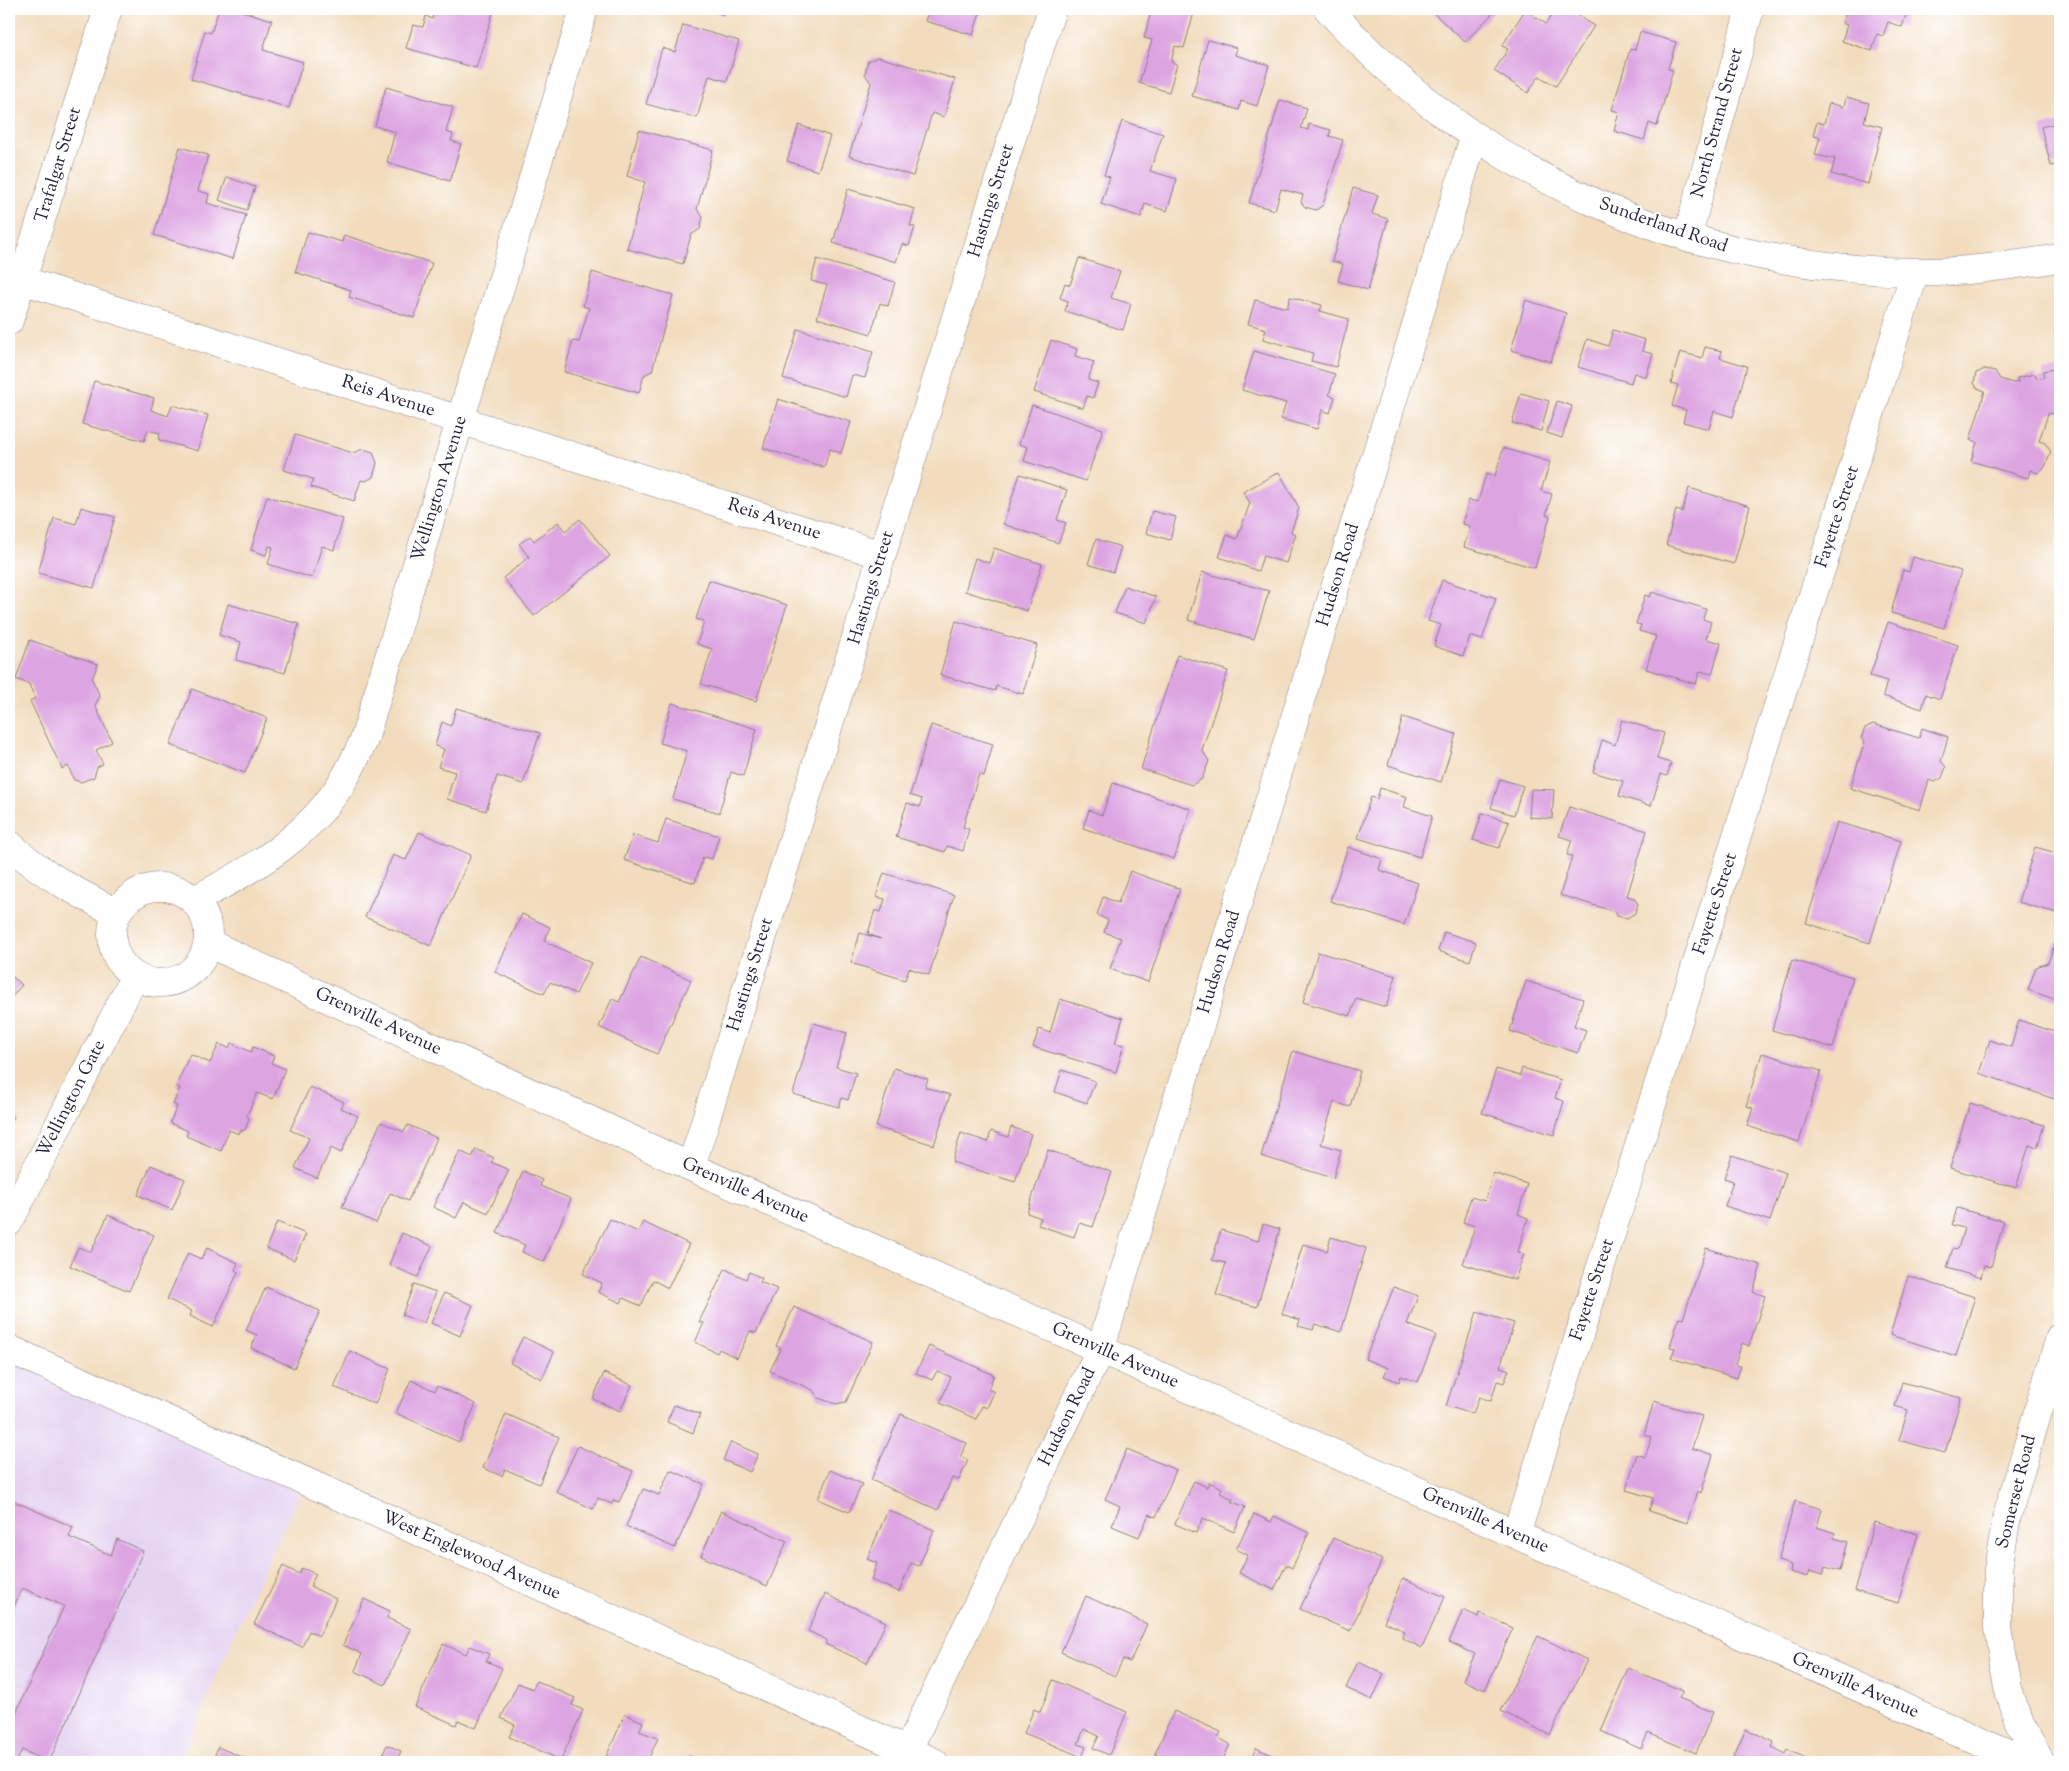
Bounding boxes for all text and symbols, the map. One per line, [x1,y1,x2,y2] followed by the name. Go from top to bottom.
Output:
[1685,45,1751,201] street label: North Strand Street
[29,104,89,226] street label: Trafalgar Street
[962,141,1022,261] street label: Hastings Street
[1595,192,1731,260] street label: Sunderland Road
[338,370,438,424] street label: Reis Avenue
[405,413,475,565] street label: Wellington Avenue
[1809,463,1867,571] street label: Fayette Street
[724,493,824,547] street label: Reis Avenue
[1311,520,1367,630] street label: Hudson Road
[842,528,902,648] street label: Hastings Street
[1687,850,1745,958] street label: Fayette Street
[1192,907,1248,1017] street label: Hudson Road
[721,915,781,1035] street label: Hastings Street
[311,981,445,1063] street label: Grenville Avenue
[31,1036,113,1162] street label: Wellington Gate
[677,1151,813,1231] street label: Grenville Avenue
[1564,1236,1622,1344] street label: Fayette Street
[1047,1316,1183,1396] street label: Grenville Avenue
[1033,1363,1103,1471] street label: Hudson Road
[1990,1432,2044,1552] street label: Somerset Road
[1417,1481,1553,1561] street label: Grenville Avenue
[377,1505,565,1607] street label: West Englewood Avenue
[1787,1646,1923,1726] street label: Grenville Avenue

